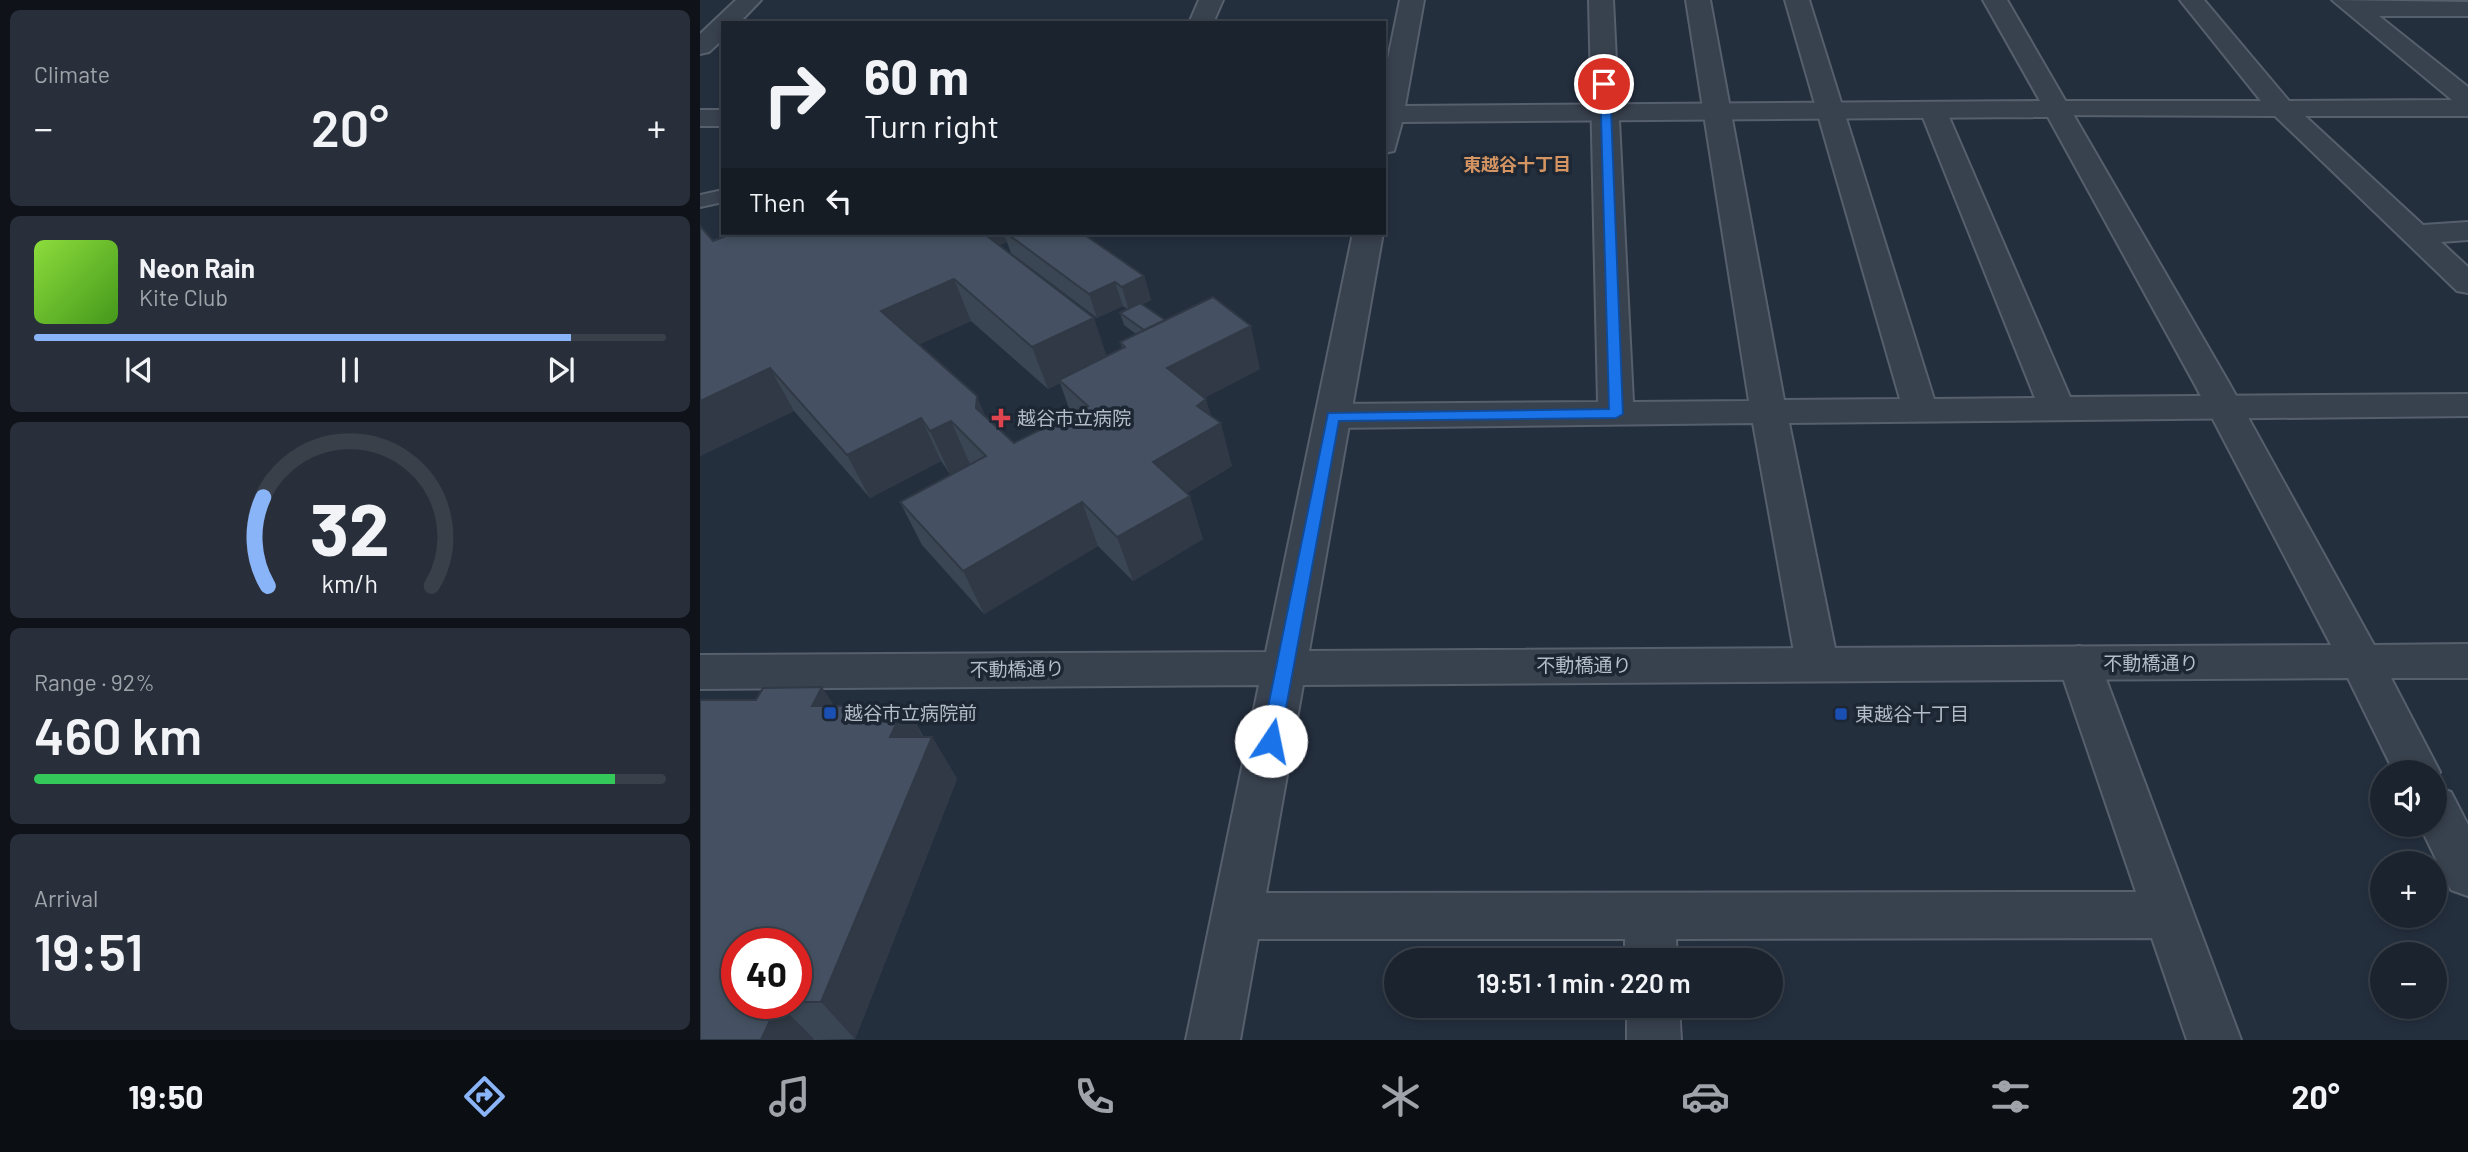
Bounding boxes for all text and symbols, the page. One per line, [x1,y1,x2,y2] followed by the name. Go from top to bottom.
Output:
[864,46,969,105] text: 60 m
[749,49,840,140] icon: right
[1574,54,1634,114] pin
[34,60,110,88] text: Climate
[1585,65,1623,103] icon: arrive
[311,95,389,157] text: 20°
[34,104,53,150] text: −
[647,104,666,150] text: +
[864,106,999,144] text: Turn right
[1463,153,1571,175] district label: 東越谷十丁目
[820,182,858,220] icon: left
[749,186,806,217] text: Then
[139,252,255,283] text: Neon Rain
[139,283,228,311] text: Kite Club
[120,351,158,389] icon: previous
[331,351,369,389] icon: pause
[542,351,580,389] icon: next
[1017,406,1131,429] place label: 越谷市立病院
[991,408,1011,428] marker: 越谷市立病院
[310,483,390,571] text: 32
[322,568,378,598] text: km/h
[2103,651,2199,674] street label: 不動橋通り
[1536,653,1632,676] street label: 不動橋通り
[969,656,1065,681] street label: 不動橋通り
[34,668,155,696] text: Range · 92%
[844,701,977,724] place label: 越谷市立病院前
[1855,702,1969,725] place label: 東越谷十丁目
[34,703,202,765] text: 460 km
[1234,704,1308,778] position arrow
[822,705,838,721] marker: 越谷市立病院前
[1833,706,1849,722] marker: 東越谷十丁目
[2370,760,2447,1019] map controls
[2370,760,2447,837] button: sound
[2370,851,2447,928] button: +
[34,884,98,912] text: Arrival
[34,919,143,981] text: 19:51
[721,928,812,1019] speed limit sign: 40
[2370,942,2447,1019] button: −
[1476,967,1691,998] text: 19:51 · 1 min · 220 m
[460,1072,509,1121] icon: directions
[765,1072,814,1121] icon: music
[1070,1072,1119,1121] icon: phone
[1376,1072,1425,1121] icon: climate
[1681,1072,1730,1121] icon: car
[1986,1072,2035,1121] icon: filters
[128,1077,204,1115] text: 19:50
[2292,1077,2340,1115] text: 20°

